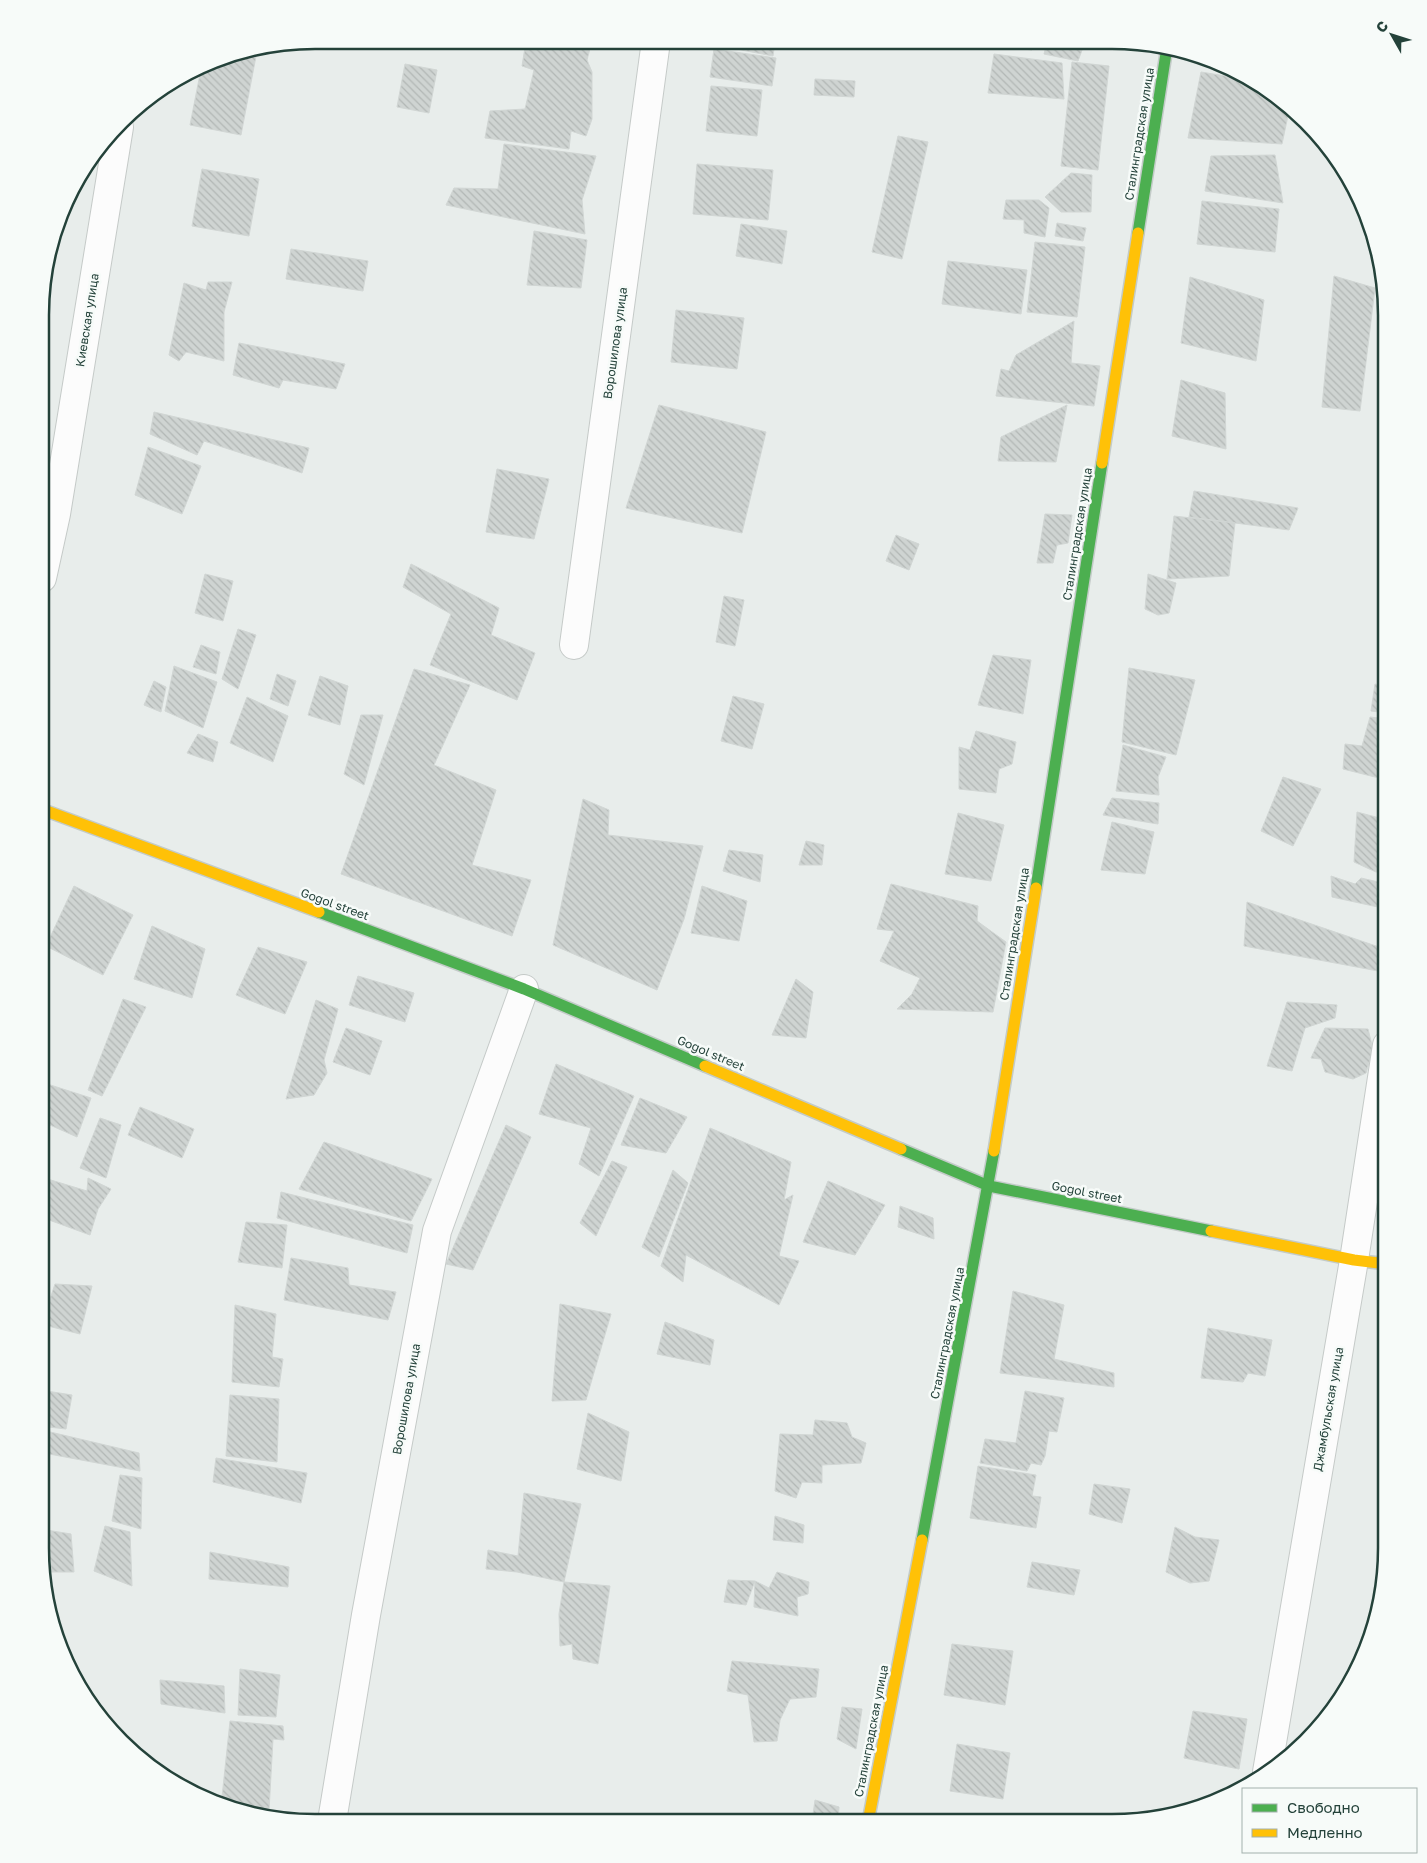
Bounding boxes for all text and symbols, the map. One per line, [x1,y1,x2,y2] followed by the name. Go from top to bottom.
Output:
[1367,10,1417,60] north arrow
[1372,17,1391,36] text: С
[1121,67,1157,201] street label: Сталинградская улица
[72,272,102,368] street label: Киевская улица
[600,286,630,400] street label: Ворошилова улица
[1059,467,1095,601] street label: Сталинградская улица
[996,867,1032,1001] street label: Сталинградская улица
[299,885,371,923] street label: Gogol street
[675,1032,747,1074] street label: Gogol street
[1050,1178,1124,1206] street label: Gogol street
[927,1266,967,1400] street label: Сталинградская улица
[389,1342,423,1456] street label: Ворошилова улица
[1310,1346,1346,1472] street label: Джамбульская улица
[851,1664,891,1798] street label: Сталинградская улица
[1242,1788,1417,1853] legend
[1287,1798,1360,1816] text: Свободно
[1287,1823,1363,1841] text: Медленно

